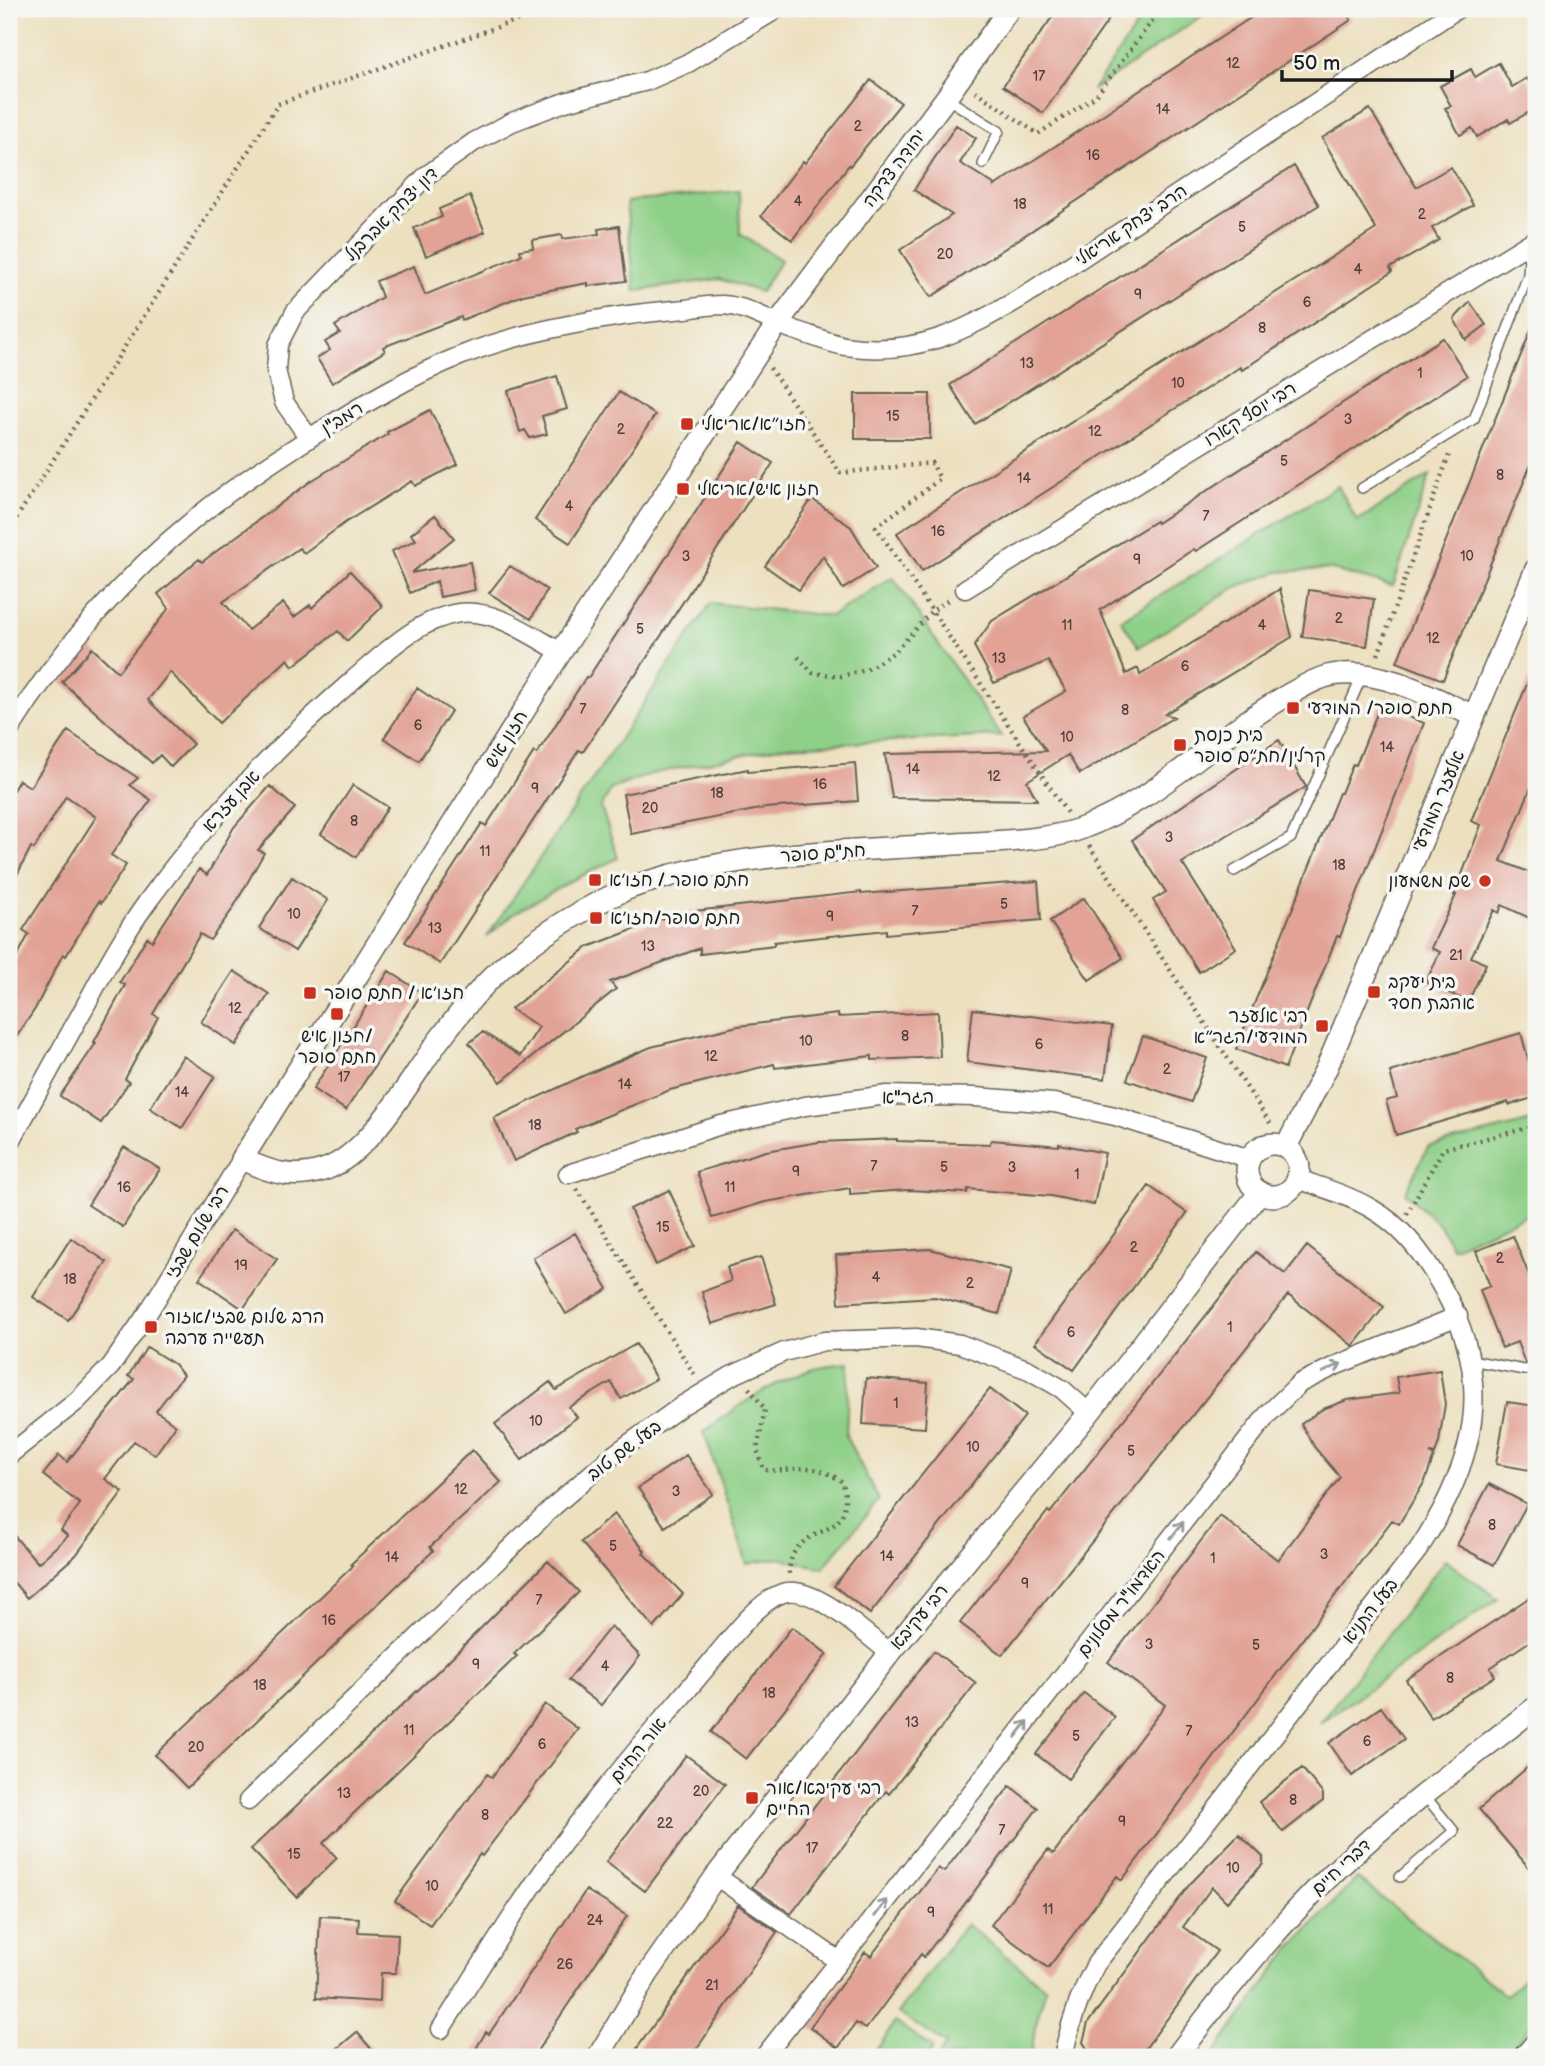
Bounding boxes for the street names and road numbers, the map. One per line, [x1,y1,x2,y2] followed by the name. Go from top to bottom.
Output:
[858,125,930,211] street label: יהודה צדקה
[340,163,443,266] street label: דון יצחק אברבנל
[1071,180,1191,271] street label: הרב יצחק אריאלי
[1200,378,1300,451] street label: רבי יוסף קארו
[317,398,367,439] street label: רמב"ן
[481,707,532,772] street label: חזון איש
[1408,747,1469,855] street label: אלעזר המודעי
[198,766,265,837] street label: אבן עזרא
[780,840,866,867] street label: חת"ם סופר
[882,1087,934,1108] street label: הגר"א
[161,1182,233,1283] street label: רבי שלום שבזי
[583,1416,665,1485] street label: בעל שם טוב
[1073,1546,1170,1661] street label: האדמו"ר מסלונים
[1338,1574,1402,1648] street label: בעל התניא
[886,1580,953,1654] street label: רבי עקיבא
[606,1713,671,1787] street label: אור החיים
[1307,1835,1375,1900] street label: דברי חיים

